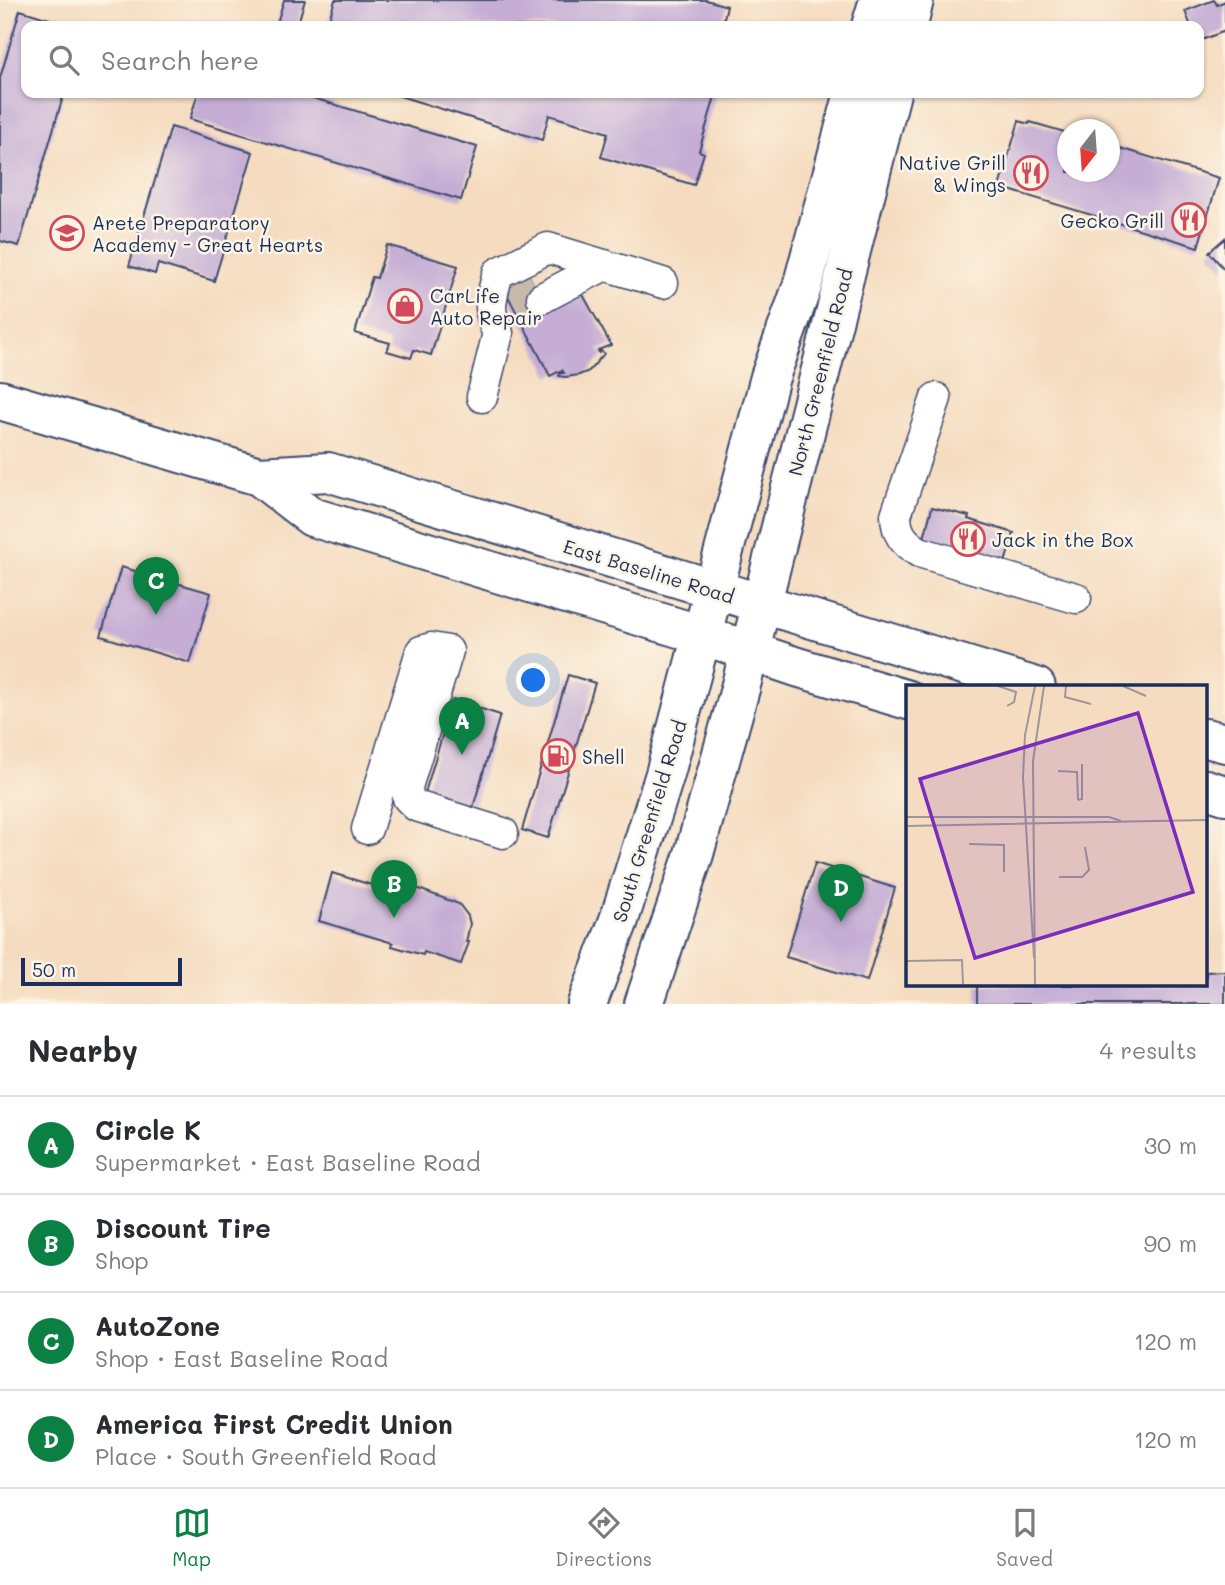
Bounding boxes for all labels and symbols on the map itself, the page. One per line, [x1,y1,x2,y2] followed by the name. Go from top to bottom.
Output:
[1057,119,1120,182] north arrow
[899,150,1006,197] place label: Native Grill & Wings
[1012,154,1050,192] restaurant icon: Native Grill & Wings
[1170,201,1208,239] restaurant icon: Gecko Grill
[1061,208,1164,233] place label: Gecko Grill
[92,210,323,257] place label: Arete Preparatory Academy - Great Hearts
[48,214,86,252] school or university icon: Arete Preparatory Academy - Great Hearts
[782,266,858,478] street label: North Greenfield Road
[430,283,542,330] place label: CarLife Auto Repair
[386,287,424,325] shop icon: CarLife Auto Repair
[949,520,987,558] restaurant icon: Jack in the Box
[992,527,1134,552] place label: Jack in the Box
[561,533,737,609] street label: East Baseline Road
[133,557,179,615] pin: C
[516,663,550,697] your location
[906,685,1208,986] inset map
[439,697,485,755] pin: A
[606,717,692,925] street label: South Greenfield Road
[539,737,577,775] fuel station icon: Shell
[582,744,625,769] place label: Shell
[371,860,417,918] pin: B
[818,864,864,922] pin: D
[21,955,182,987] scale bar

